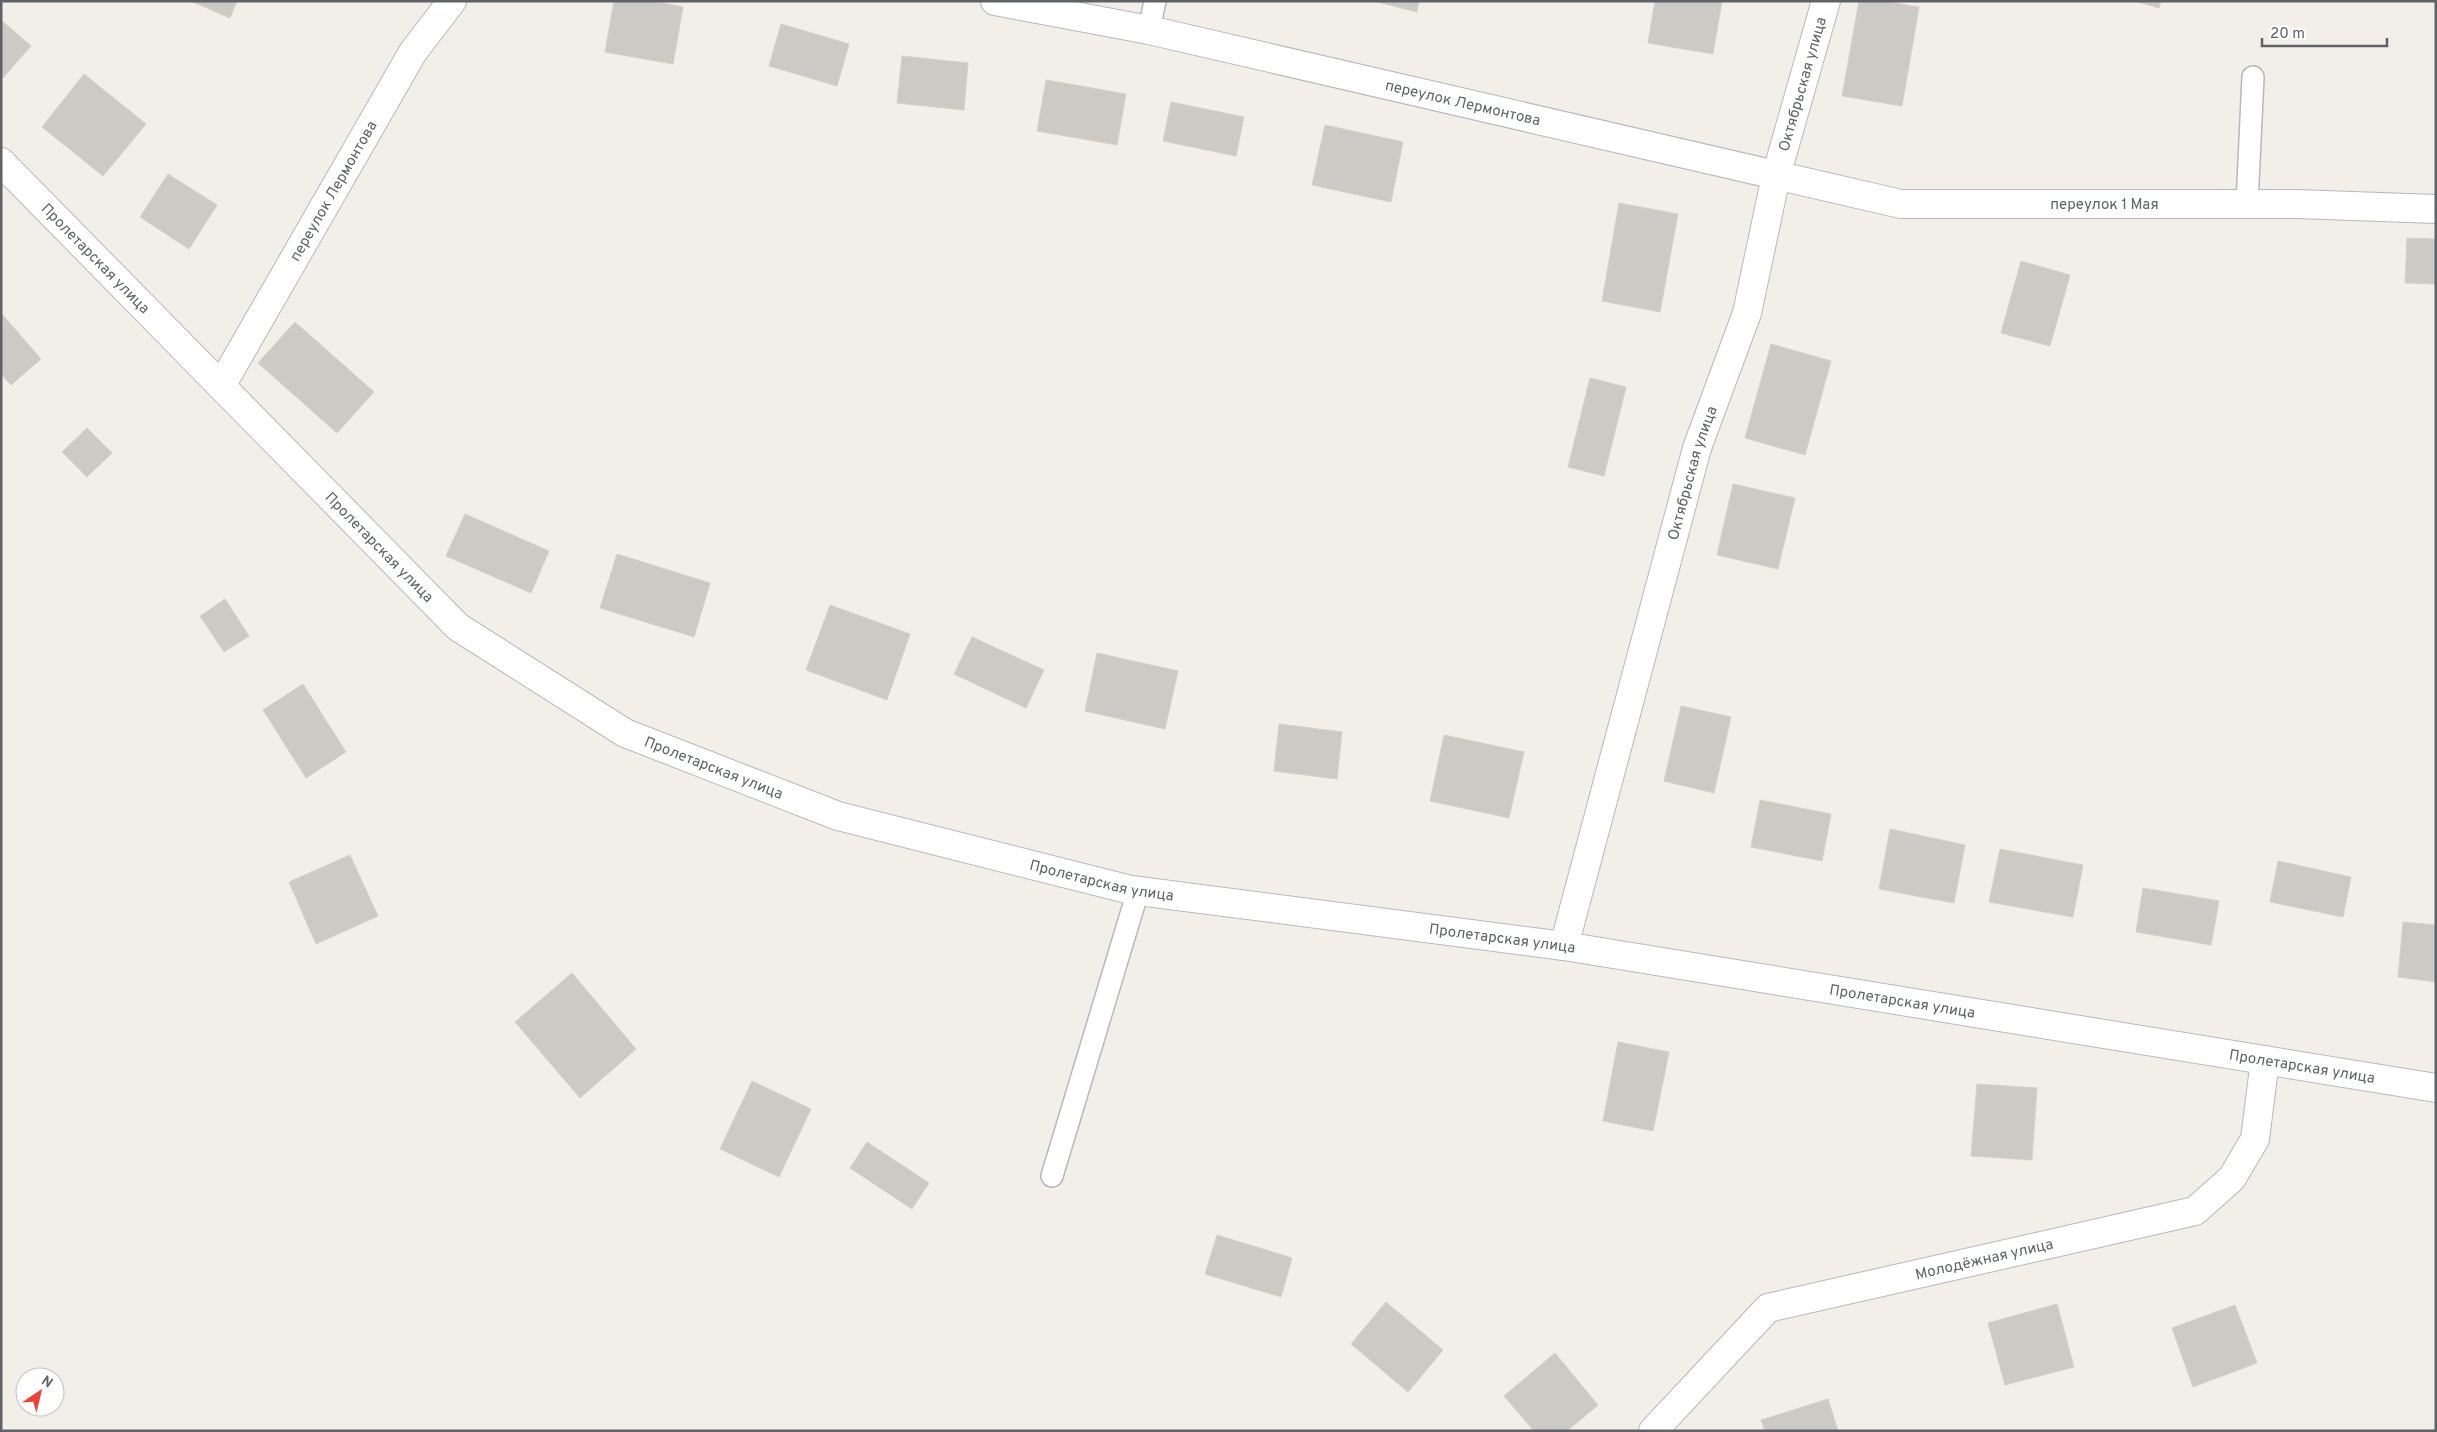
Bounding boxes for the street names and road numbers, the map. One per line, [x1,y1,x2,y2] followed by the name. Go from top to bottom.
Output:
[1775,15,1832,154] street label: Октябрьская улица
[1383,77,1542,131] street label: переулок Лермонтова
[287,118,382,265] street label: переулок Лермонтова
[2050,196,2159,215] street label: переулок 1 Мая
[36,200,153,319] street label: Пролетарская улица
[1665,404,1723,543] street label: Октябрьская улица
[320,489,437,607] street label: Пролетарская улица
[641,733,785,805] street label: Пролетарская улица
[1027,857,1175,906] street label: Пролетарская улица
[1428,921,1577,959] street label: Пролетарская улица
[1828,981,1976,1024] street label: Пролетарская улица
[2228,1046,2376,1089] street label: Пролетарская улица
[1914,1235,2055,1285] street label: Молодёжная улица

